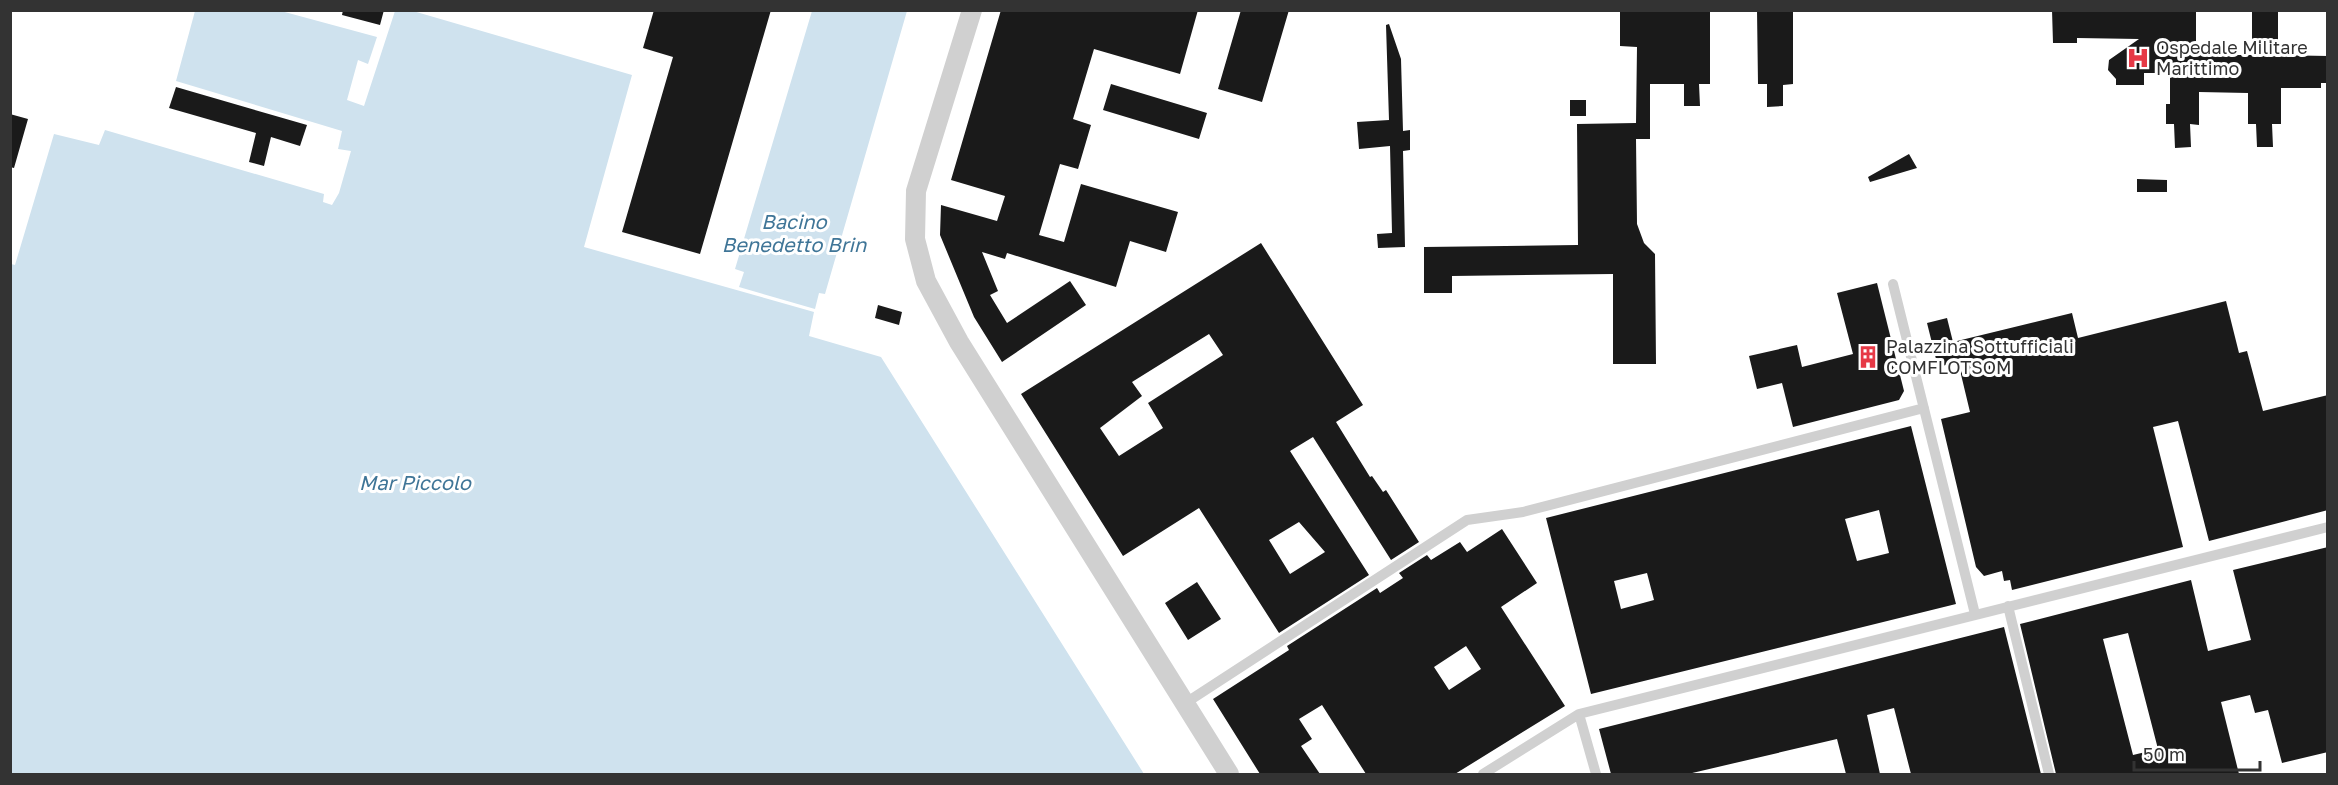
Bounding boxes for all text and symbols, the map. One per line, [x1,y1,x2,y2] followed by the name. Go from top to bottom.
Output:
[2156,36,2308,79] place label: Ospedale Militare Marittimo
[2125,45,2151,71] hospital icon: Ospedale Militare Marittimo
[722,209,867,256] water label: Bacino Benedetto Brin
[1886,335,2074,378] place label: Palazzina Sottufficiali COMFLOTSOM
[1855,344,1881,370] building icon: Palazzina Sottufficiali COMFLOTSOM
[359,470,472,494] water label: Mar Piccolo
[2134,734,2260,772] scale bar
[2143,743,2185,765] text: 50 m

